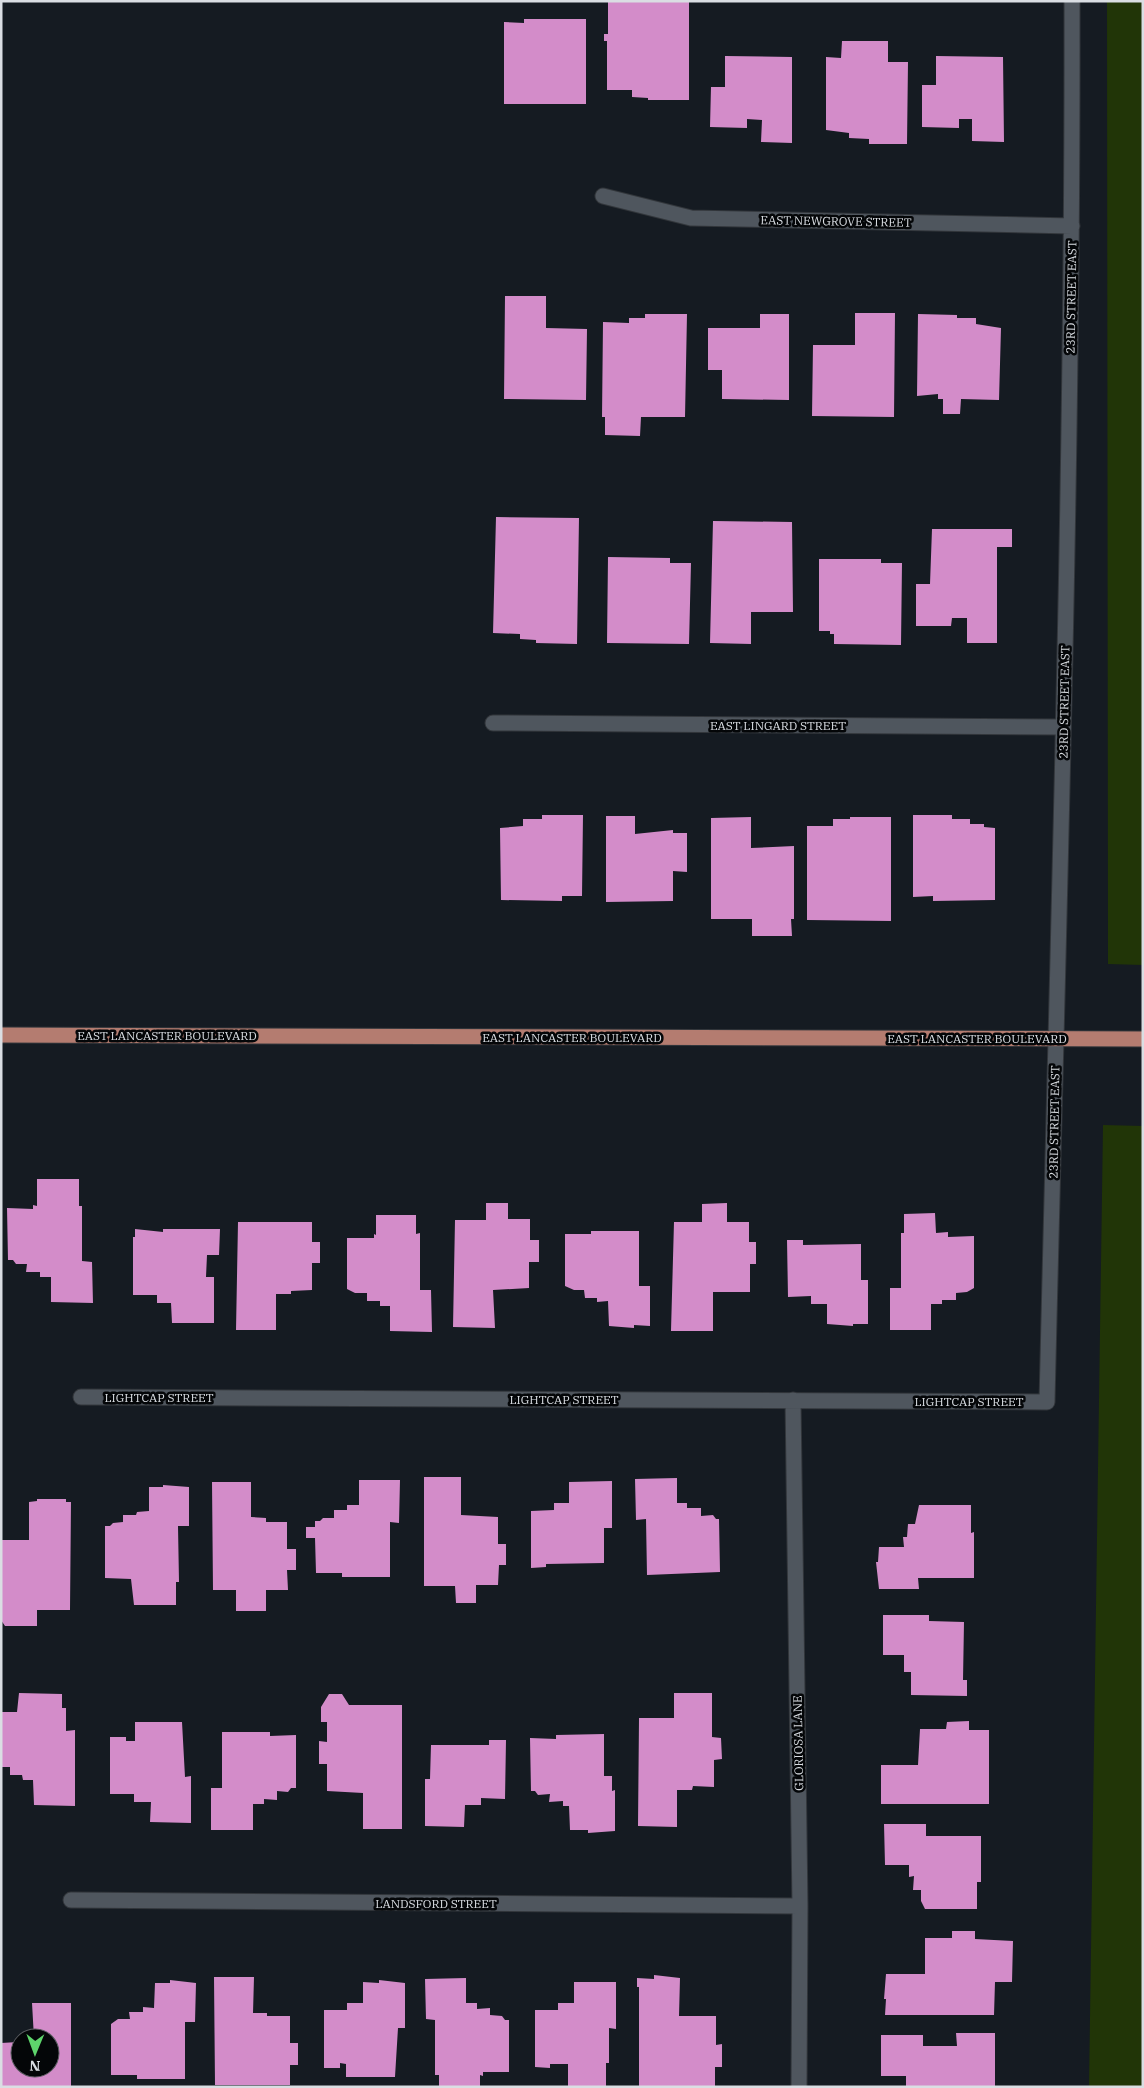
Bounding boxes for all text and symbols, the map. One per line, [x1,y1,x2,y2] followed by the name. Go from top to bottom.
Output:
[760,212,912,230] street label: EAST NEWGROVE STREET
[1063,240,1079,354] street label: 23RD STREET EAST
[1056,645,1072,759] street label: 23RD STREET EAST
[710,718,846,733] street label: EAST LINGARD STREET
[77,1028,257,1043] street label: EAST LANCASTER BOULEVARD
[482,1030,662,1045] street label: EAST LANCASTER BOULEVARD
[887,1031,1067,1046] street label: EAST LANCASTER BOULEVARD
[1046,1065,1062,1179] street label: 23RD STREET EAST
[104,1390,214,1405] street label: LIGHTCAP STREET
[509,1392,619,1407] street label: LIGHTCAP STREET
[914,1394,1024,1409] street label: LIGHTCAP STREET
[790,1695,806,1791] street label: GLORIOSA LANE
[375,1896,497,1911] street label: LANDSFORD STREET
[10,2028,60,2078] north arrow
[29,2057,40,2075] text: N

